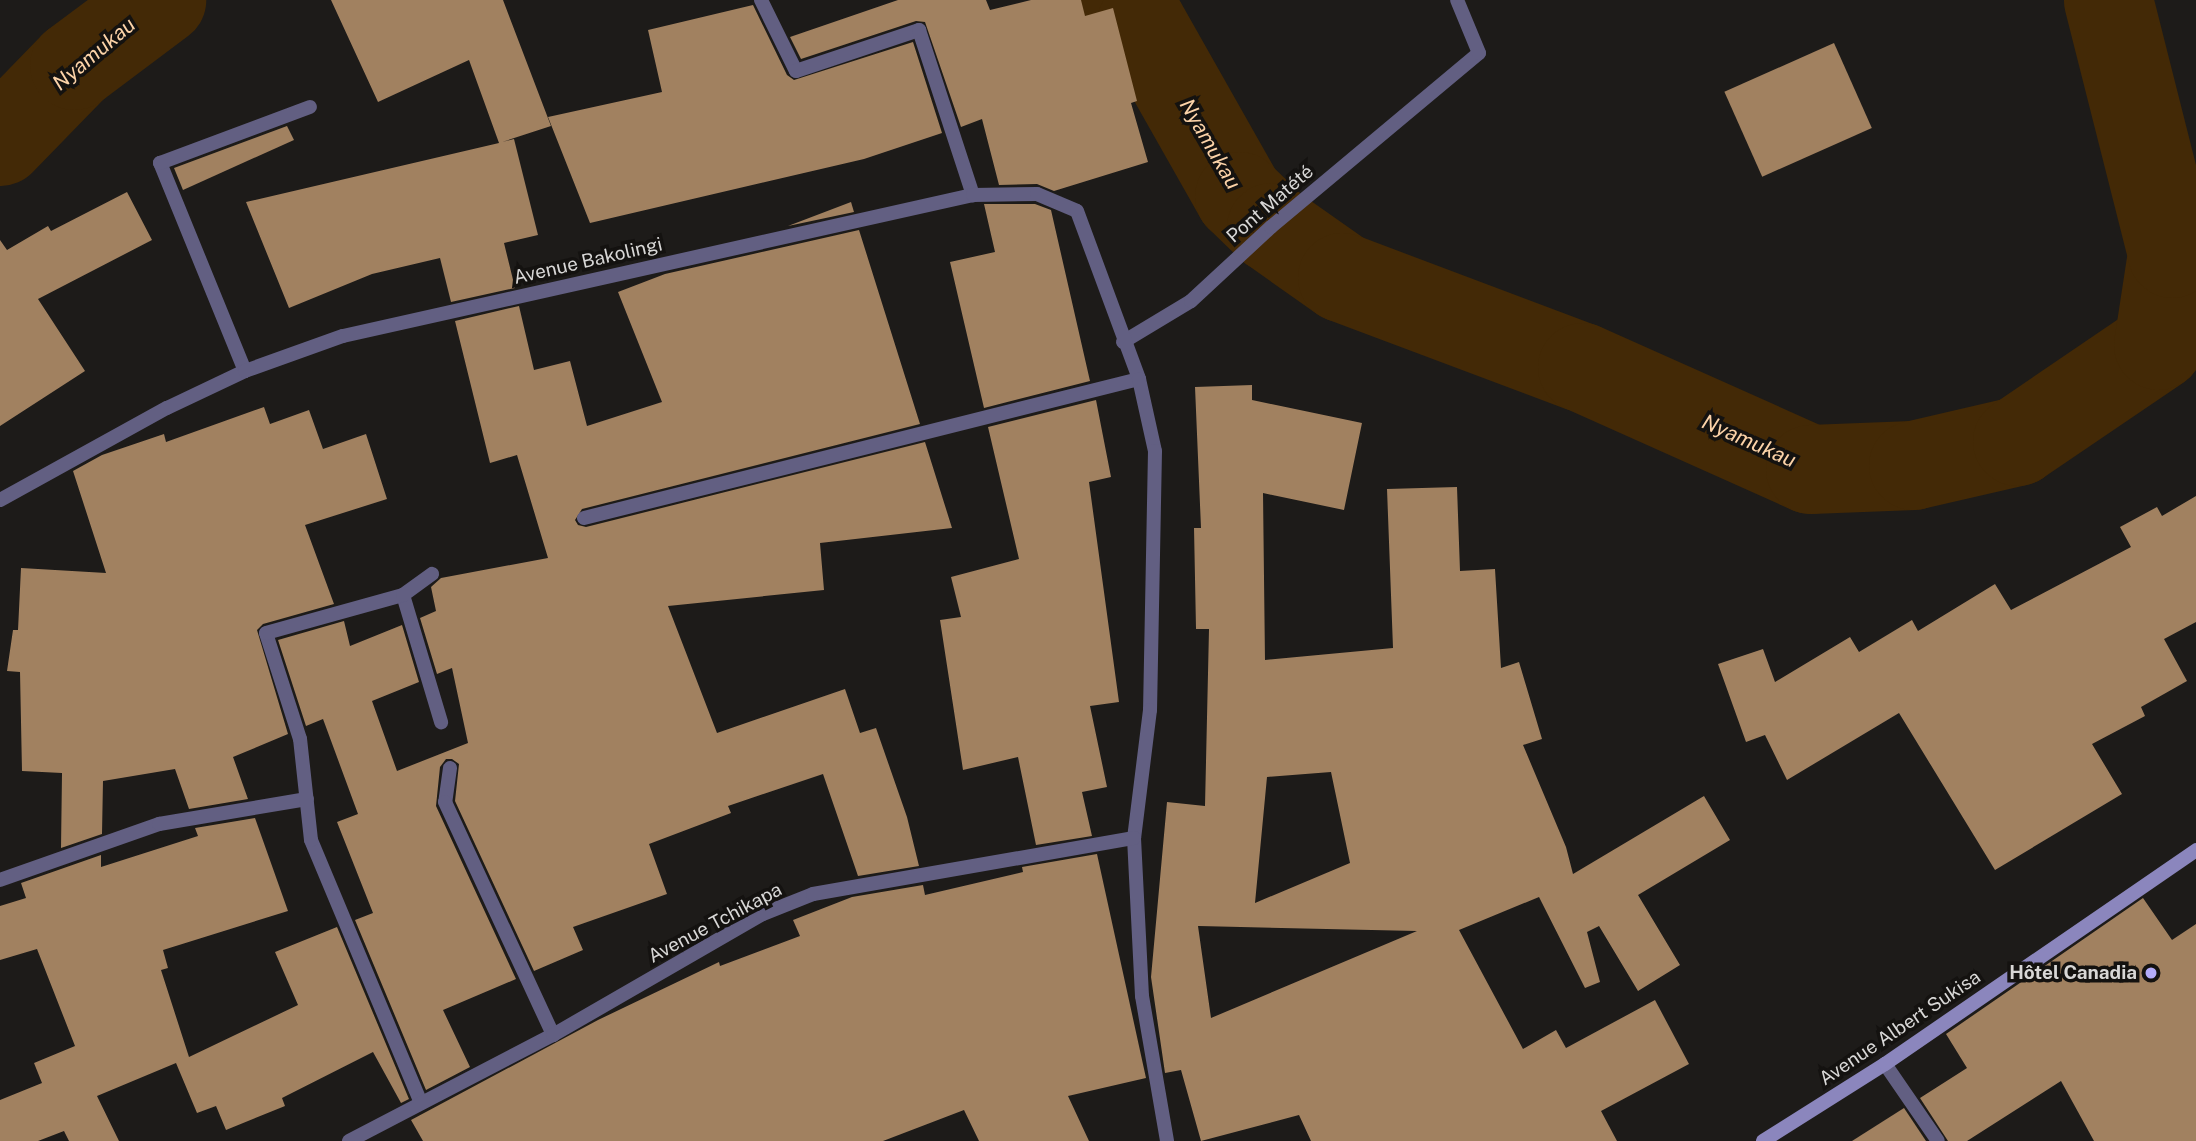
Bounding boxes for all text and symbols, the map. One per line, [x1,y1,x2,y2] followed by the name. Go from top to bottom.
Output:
[47,12,141,96] water label: Nyamukau
[1174,94,1246,194] water label: Nyamukau
[1222,160,1318,248] street label: Pont Matété
[511,233,665,289] street label: Avenue Bakolingi
[1698,409,1800,473] water label: Nyamukau
[644,878,786,968] street label: Avenue Tchikapa
[2009,962,2137,984] place label: Hôtel Canadia
[2143,965,2159,981] marker: Hôtel Canadia
[1815,966,1985,1090] street label: Avenue Albert Sukisa

